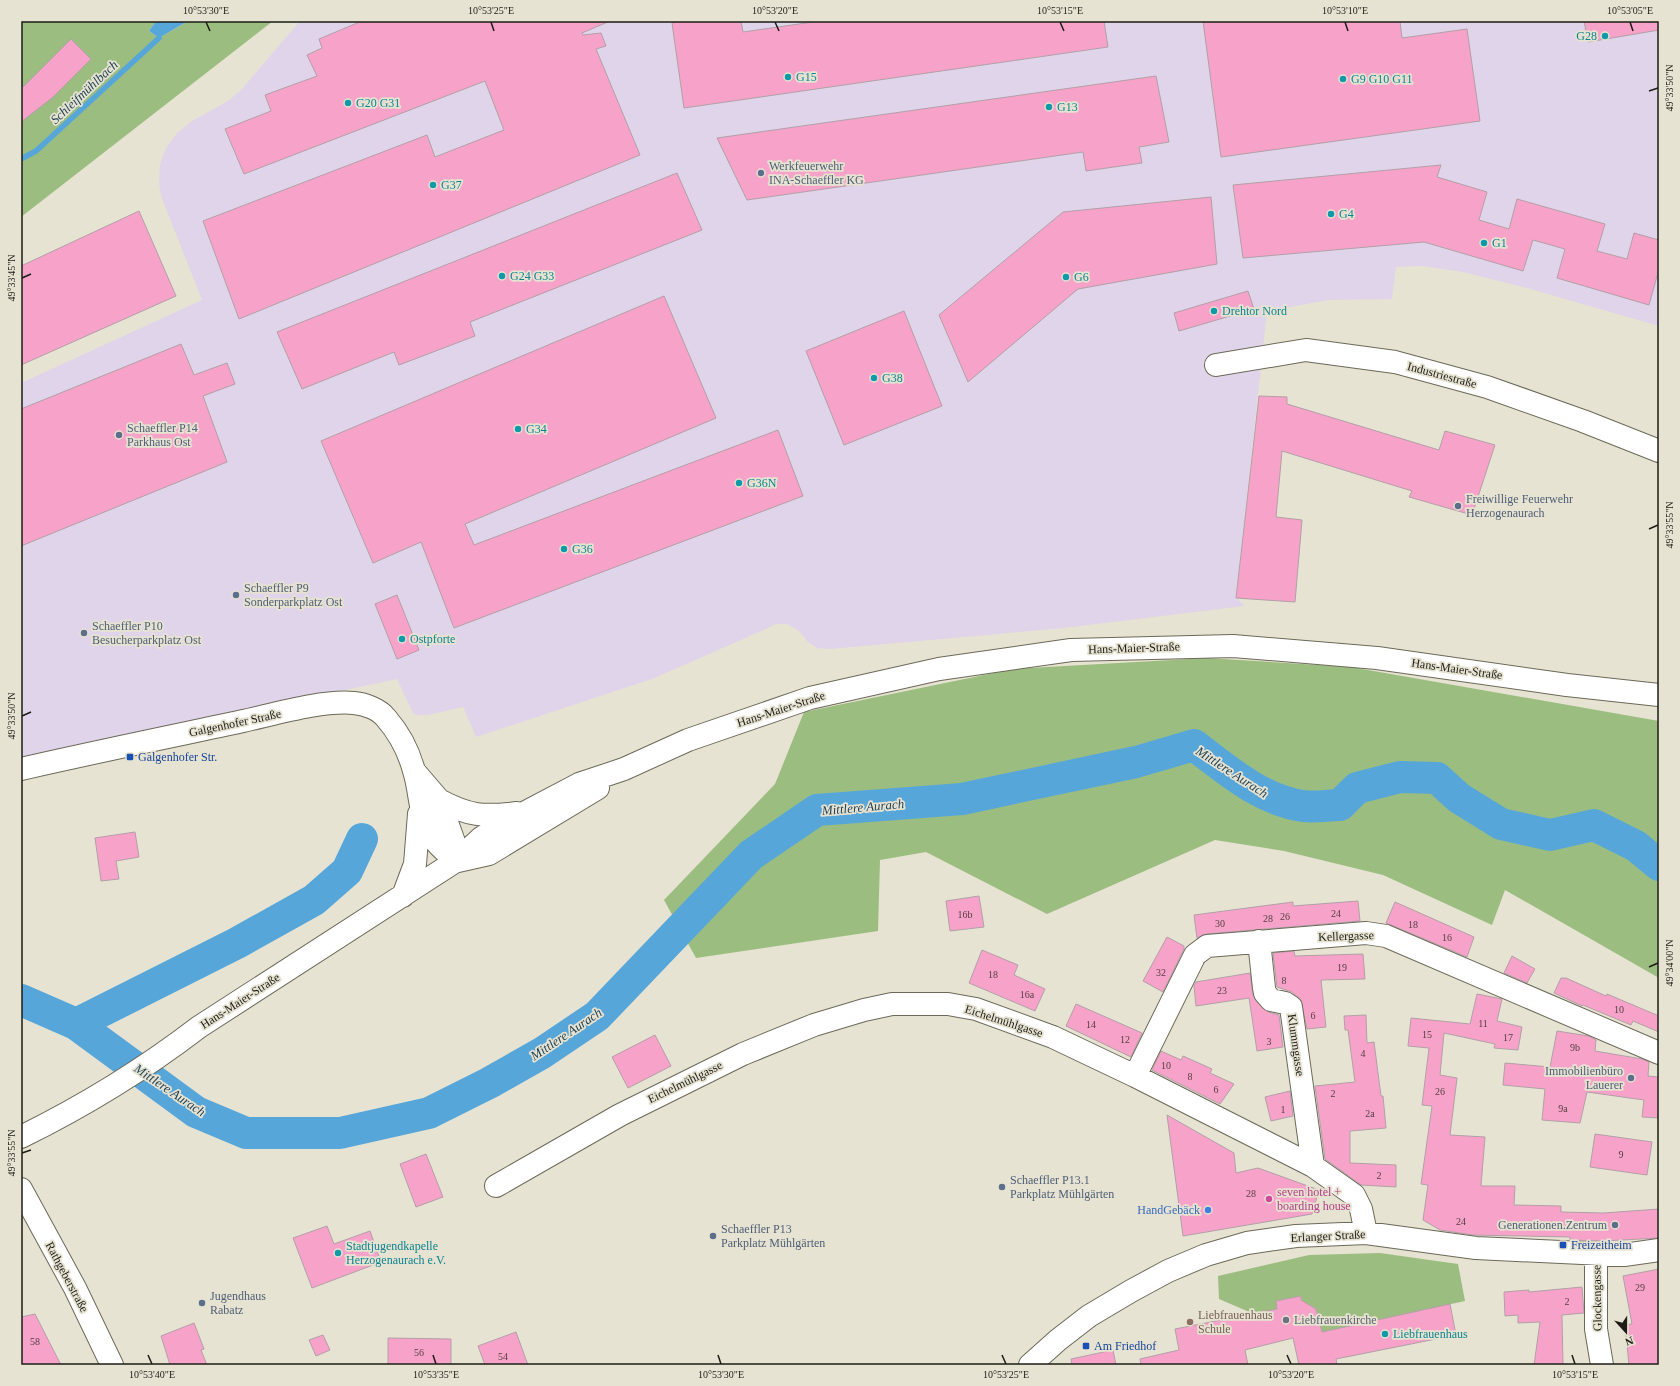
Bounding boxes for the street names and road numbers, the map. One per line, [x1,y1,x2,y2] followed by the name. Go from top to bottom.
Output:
[1406,359,1478,391] street label: Industriestraße
[1088,639,1180,657] street label: Hans-Maier-Straße
[1411,656,1503,682] street label: Hans-Maier-Straße
[735,688,827,730] street label: Hans-Maier-Straße
[188,706,282,740] street label: Galgenhofer Straße
[1318,928,1374,944] street label: Kellergasse
[198,970,282,1032] street label: Hans-Maier-Straße
[963,1002,1045,1040] street label: Eichelmühlgasse
[1285,1013,1307,1077] street label: Klummgasse
[645,1058,725,1106] street label: Eichelmühlgasse
[1290,1227,1366,1245] street label: Erlanger Straße
[43,1239,91,1315] street label: Rathgeberstraße
[1589,1265,1605,1331] street label: Glockengasse

